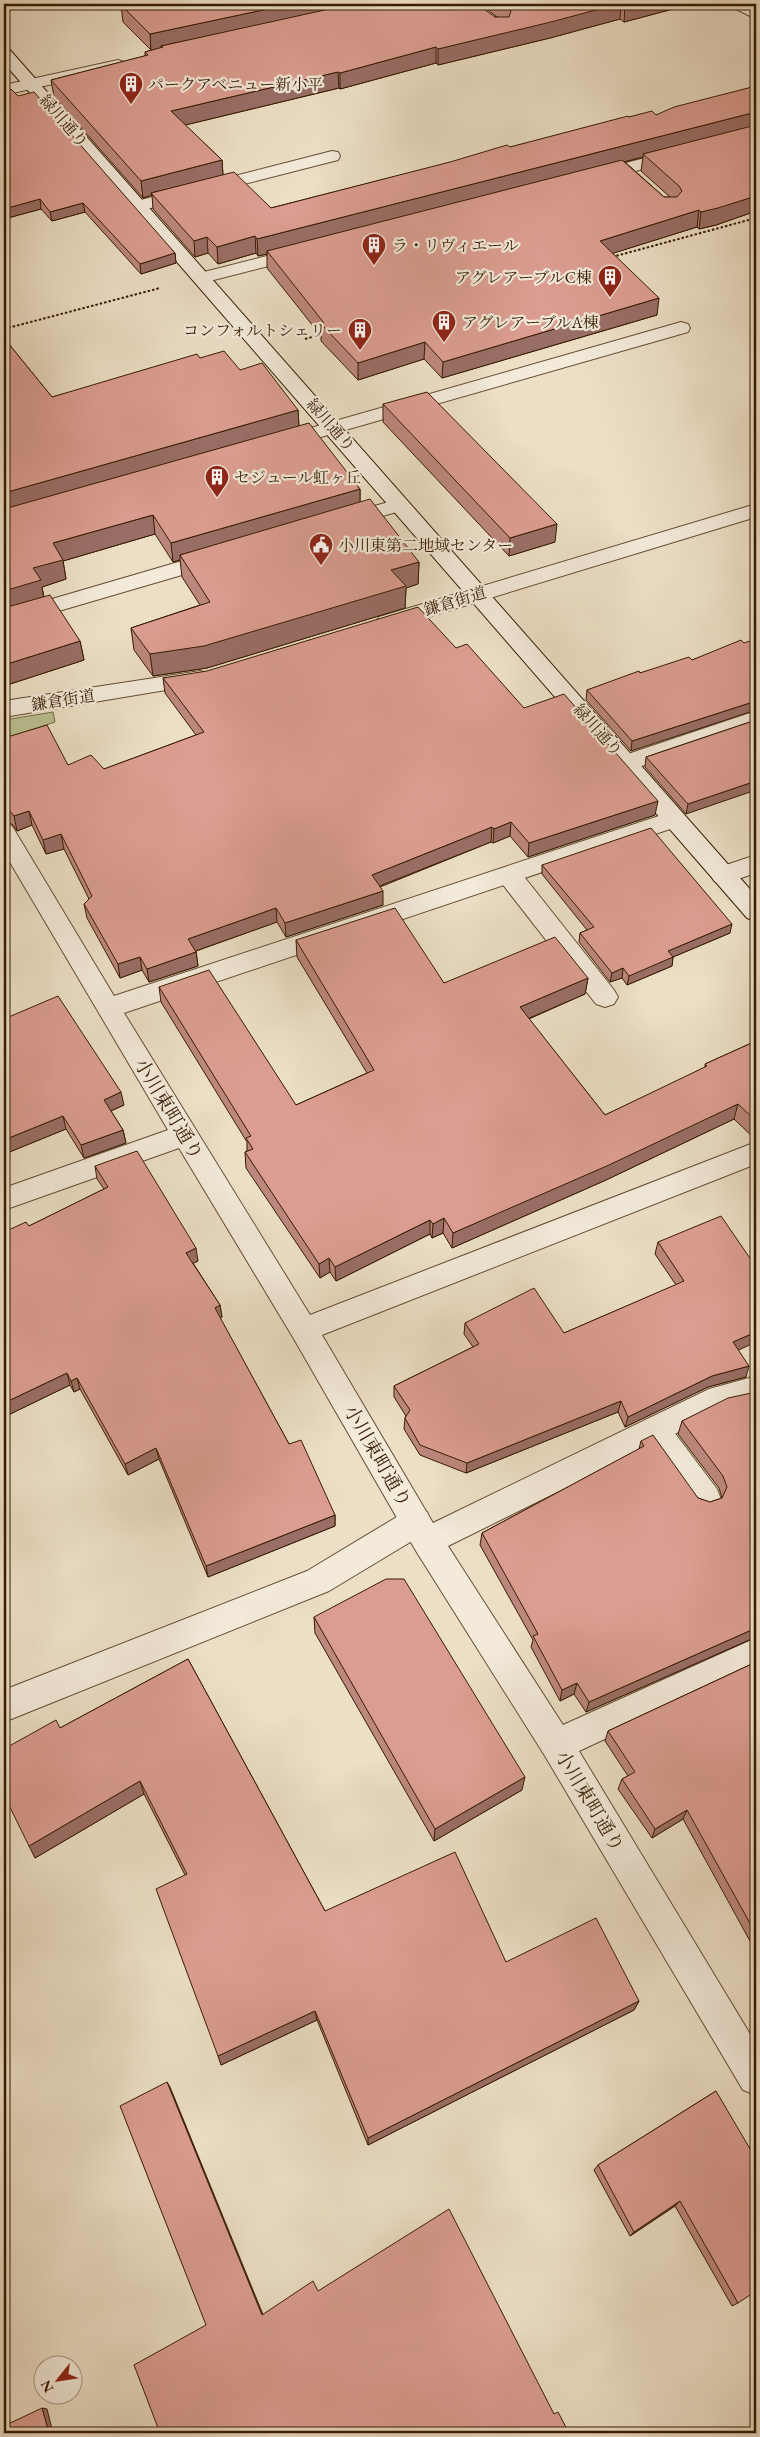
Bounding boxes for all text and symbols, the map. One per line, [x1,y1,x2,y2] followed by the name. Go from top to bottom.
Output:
[118,71,144,105] building icon: パークアベニュー新小平
[148,74,323,95] place label: パークアベニュー新小平
[35,90,93,152] street label: 緑川通り
[361,232,387,266] building icon: ラ・リヴィエール
[392,235,519,256] place label: ラ・リヴィエール
[597,264,623,298] building icon: アグレアーブルC棟
[455,267,592,288] place label: アグレアーブルC棟
[431,309,457,343] building icon: アグレアーブルA棟
[462,312,599,333] place label: アグレアーブルA棟
[347,317,373,351] building icon: コンフォルトシェリー
[183,320,342,341] place label: コンフォルトシェリー
[302,394,360,456] street label: 緑川通り
[204,464,230,498] building icon: セジュール虹ヶ丘
[234,467,361,488] place label: セジュール虹ヶ丘
[308,532,334,566] public building icon: 小川東第二地域センター
[338,535,513,556] place label: 小川東第二地域センター
[421,582,489,620] street label: 鎌倉街道
[30,685,96,715] street label: 鎌倉街道
[569,699,627,761] street label: 緑川通り
[129,1054,209,1164] street label: 小川東町通り
[339,1400,417,1512] street label: 小川東町通り
[550,1746,630,1856] street label: 小川東町通り
[32,2354,82,2404] north arrow
[36,2377,57,2396] text: N

